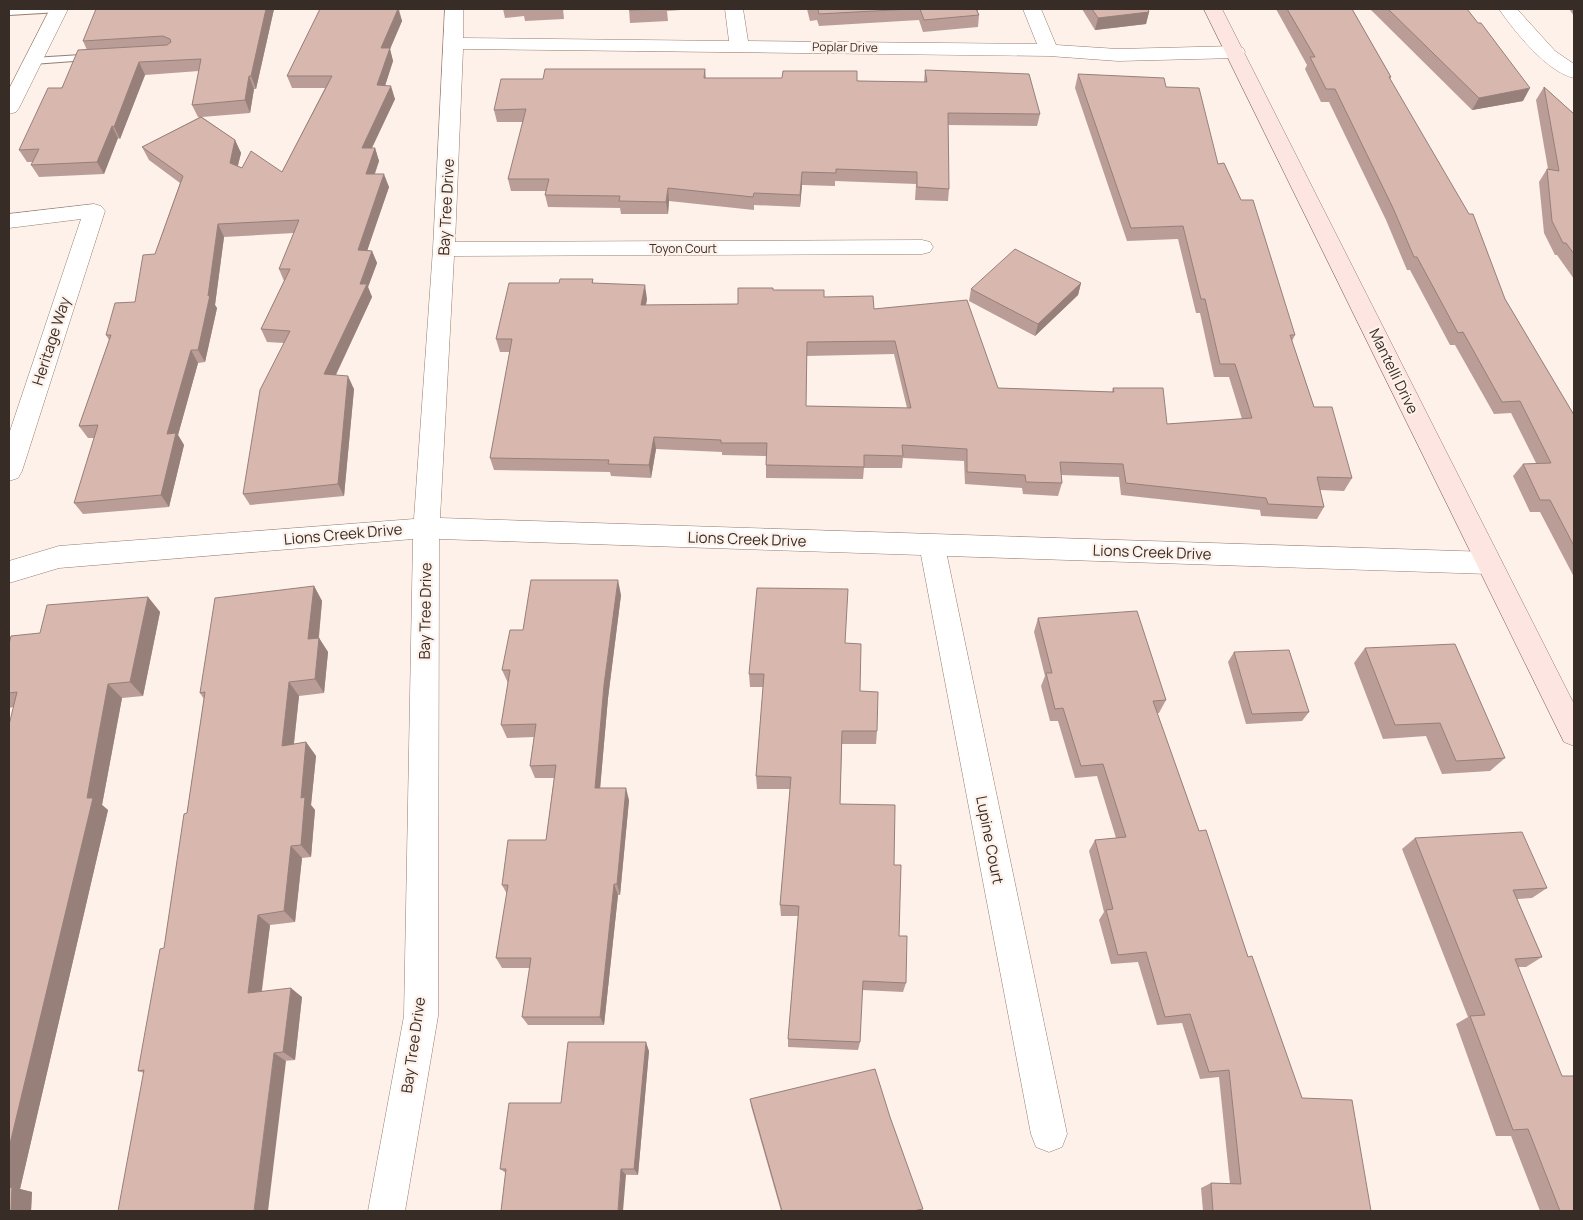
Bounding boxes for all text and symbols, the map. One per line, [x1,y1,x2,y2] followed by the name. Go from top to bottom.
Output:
[812,38,878,56] street label: Poplar Drive
[433,158,459,256] street label: Bay Tree Drive
[649,240,717,257] street label: Toyon Court
[27,294,75,388] street label: Heritage Way
[1364,325,1424,418] street label: Mantelli Drive
[283,518,403,550] street label: Lions Creek Drive
[687,526,807,552] street label: Lions Creek Drive
[1092,539,1212,565] street label: Lions Creek Drive
[414,562,436,660] street label: Bay Tree Drive
[971,794,1009,886] street label: Lupine Court
[396,995,430,1095] street label: Bay Tree Drive

